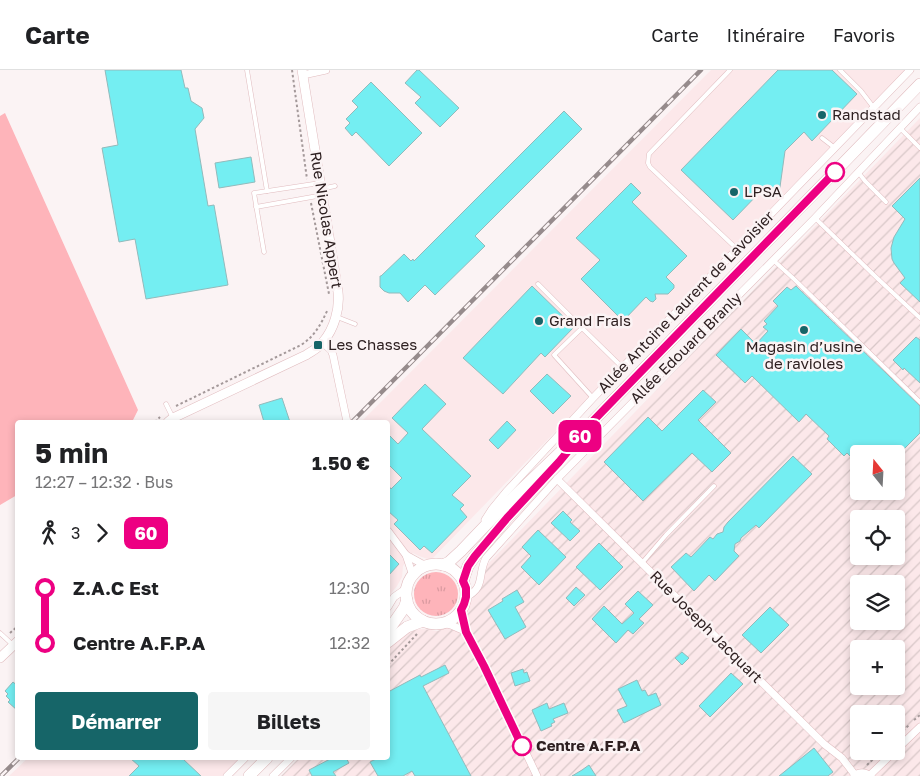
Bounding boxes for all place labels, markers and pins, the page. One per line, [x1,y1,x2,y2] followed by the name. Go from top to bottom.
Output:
[832,105,901,123] place label: Randstad
[816,109,828,121] marker: Randstad
[825,162,845,182] unlabelled marker
[744,182,782,200] place label: LPSA
[728,186,740,198] marker: LPSA
[549,311,631,329] place label: Grand Frais
[533,315,545,327] marker: Grand Frais
[798,324,810,336] marker: Magasin d’usine de ravioles
[328,335,417,353] place label: Les Chasses
[746,337,863,372] place label: Magasin d’usine de ravioles
[312,339,324,351] marker: Les Chasses
[512,736,532,756] marker: Centre A.F.P.A
[536,736,641,754] place label: Centre A.F.P.A

